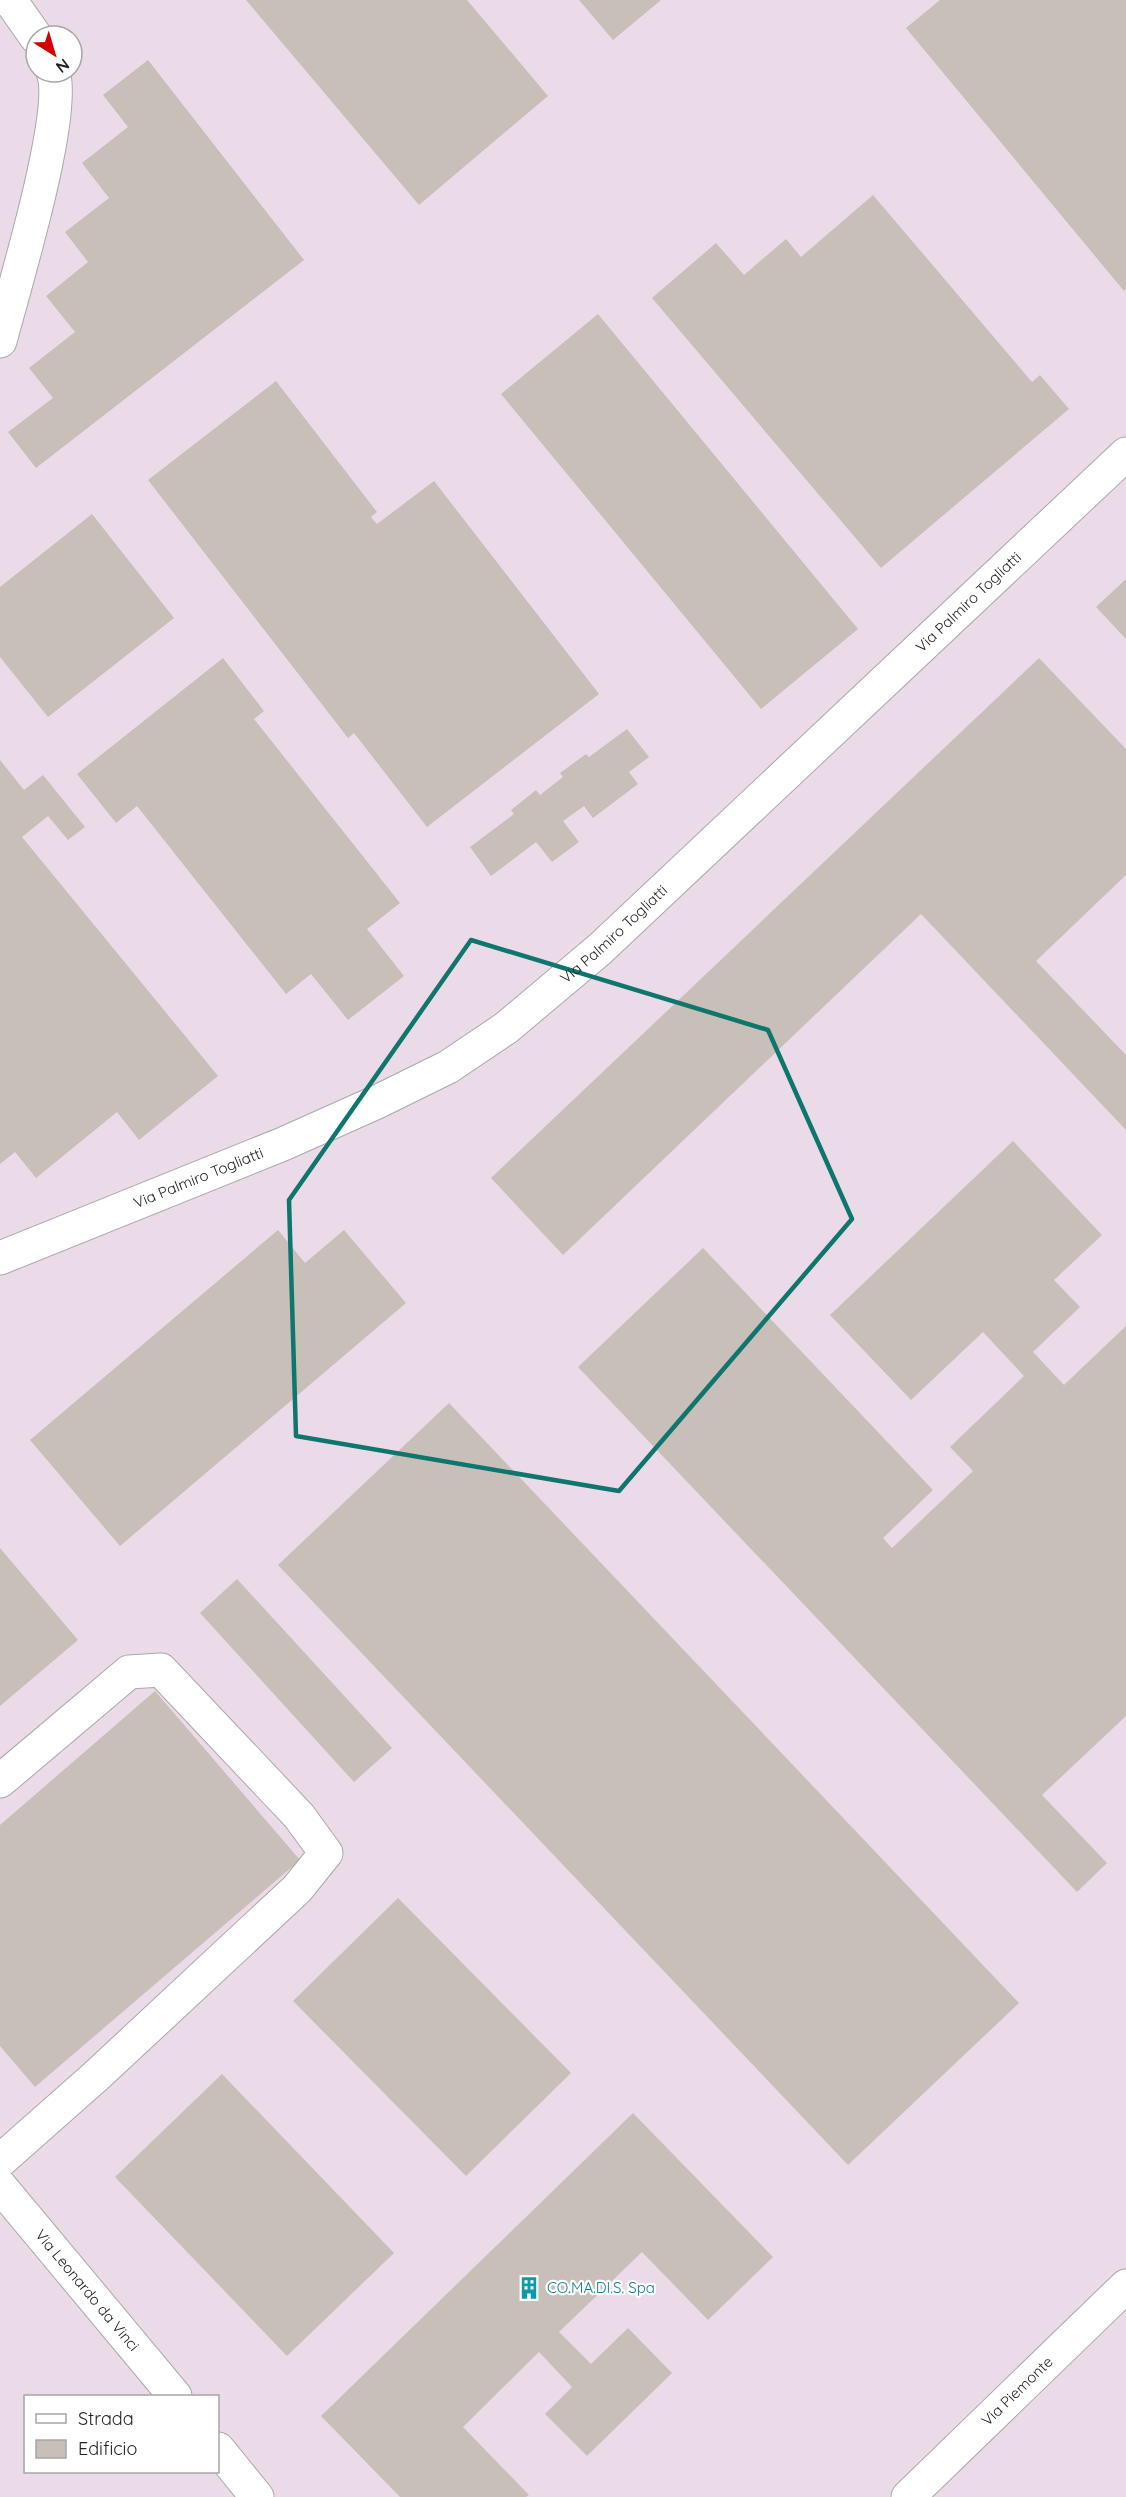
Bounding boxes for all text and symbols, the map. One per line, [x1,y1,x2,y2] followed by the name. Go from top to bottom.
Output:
[24,24,84,84] north arrow
[52,54,74,78] text: N
[911,548,1025,656] street label: Via Palmiro Togliatti
[556,881,671,987] street label: Via Palmiro Togliatti
[131,1143,266,1212] street label: Via Palmiro Togliatti
[31,2225,144,2355] street label: Via Leonardo da Vinci
[516,2275,542,2301] building icon: CO.MA.DI.S. Spa
[547,2278,655,2297] place label: CO.MA.DI.S. Spa
[977,2352,1057,2430] street label: Via Piemonte
[24,2395,219,2473] legend
[78,2407,134,2430] text: Strada
[78,2437,137,2460] text: Edificio

